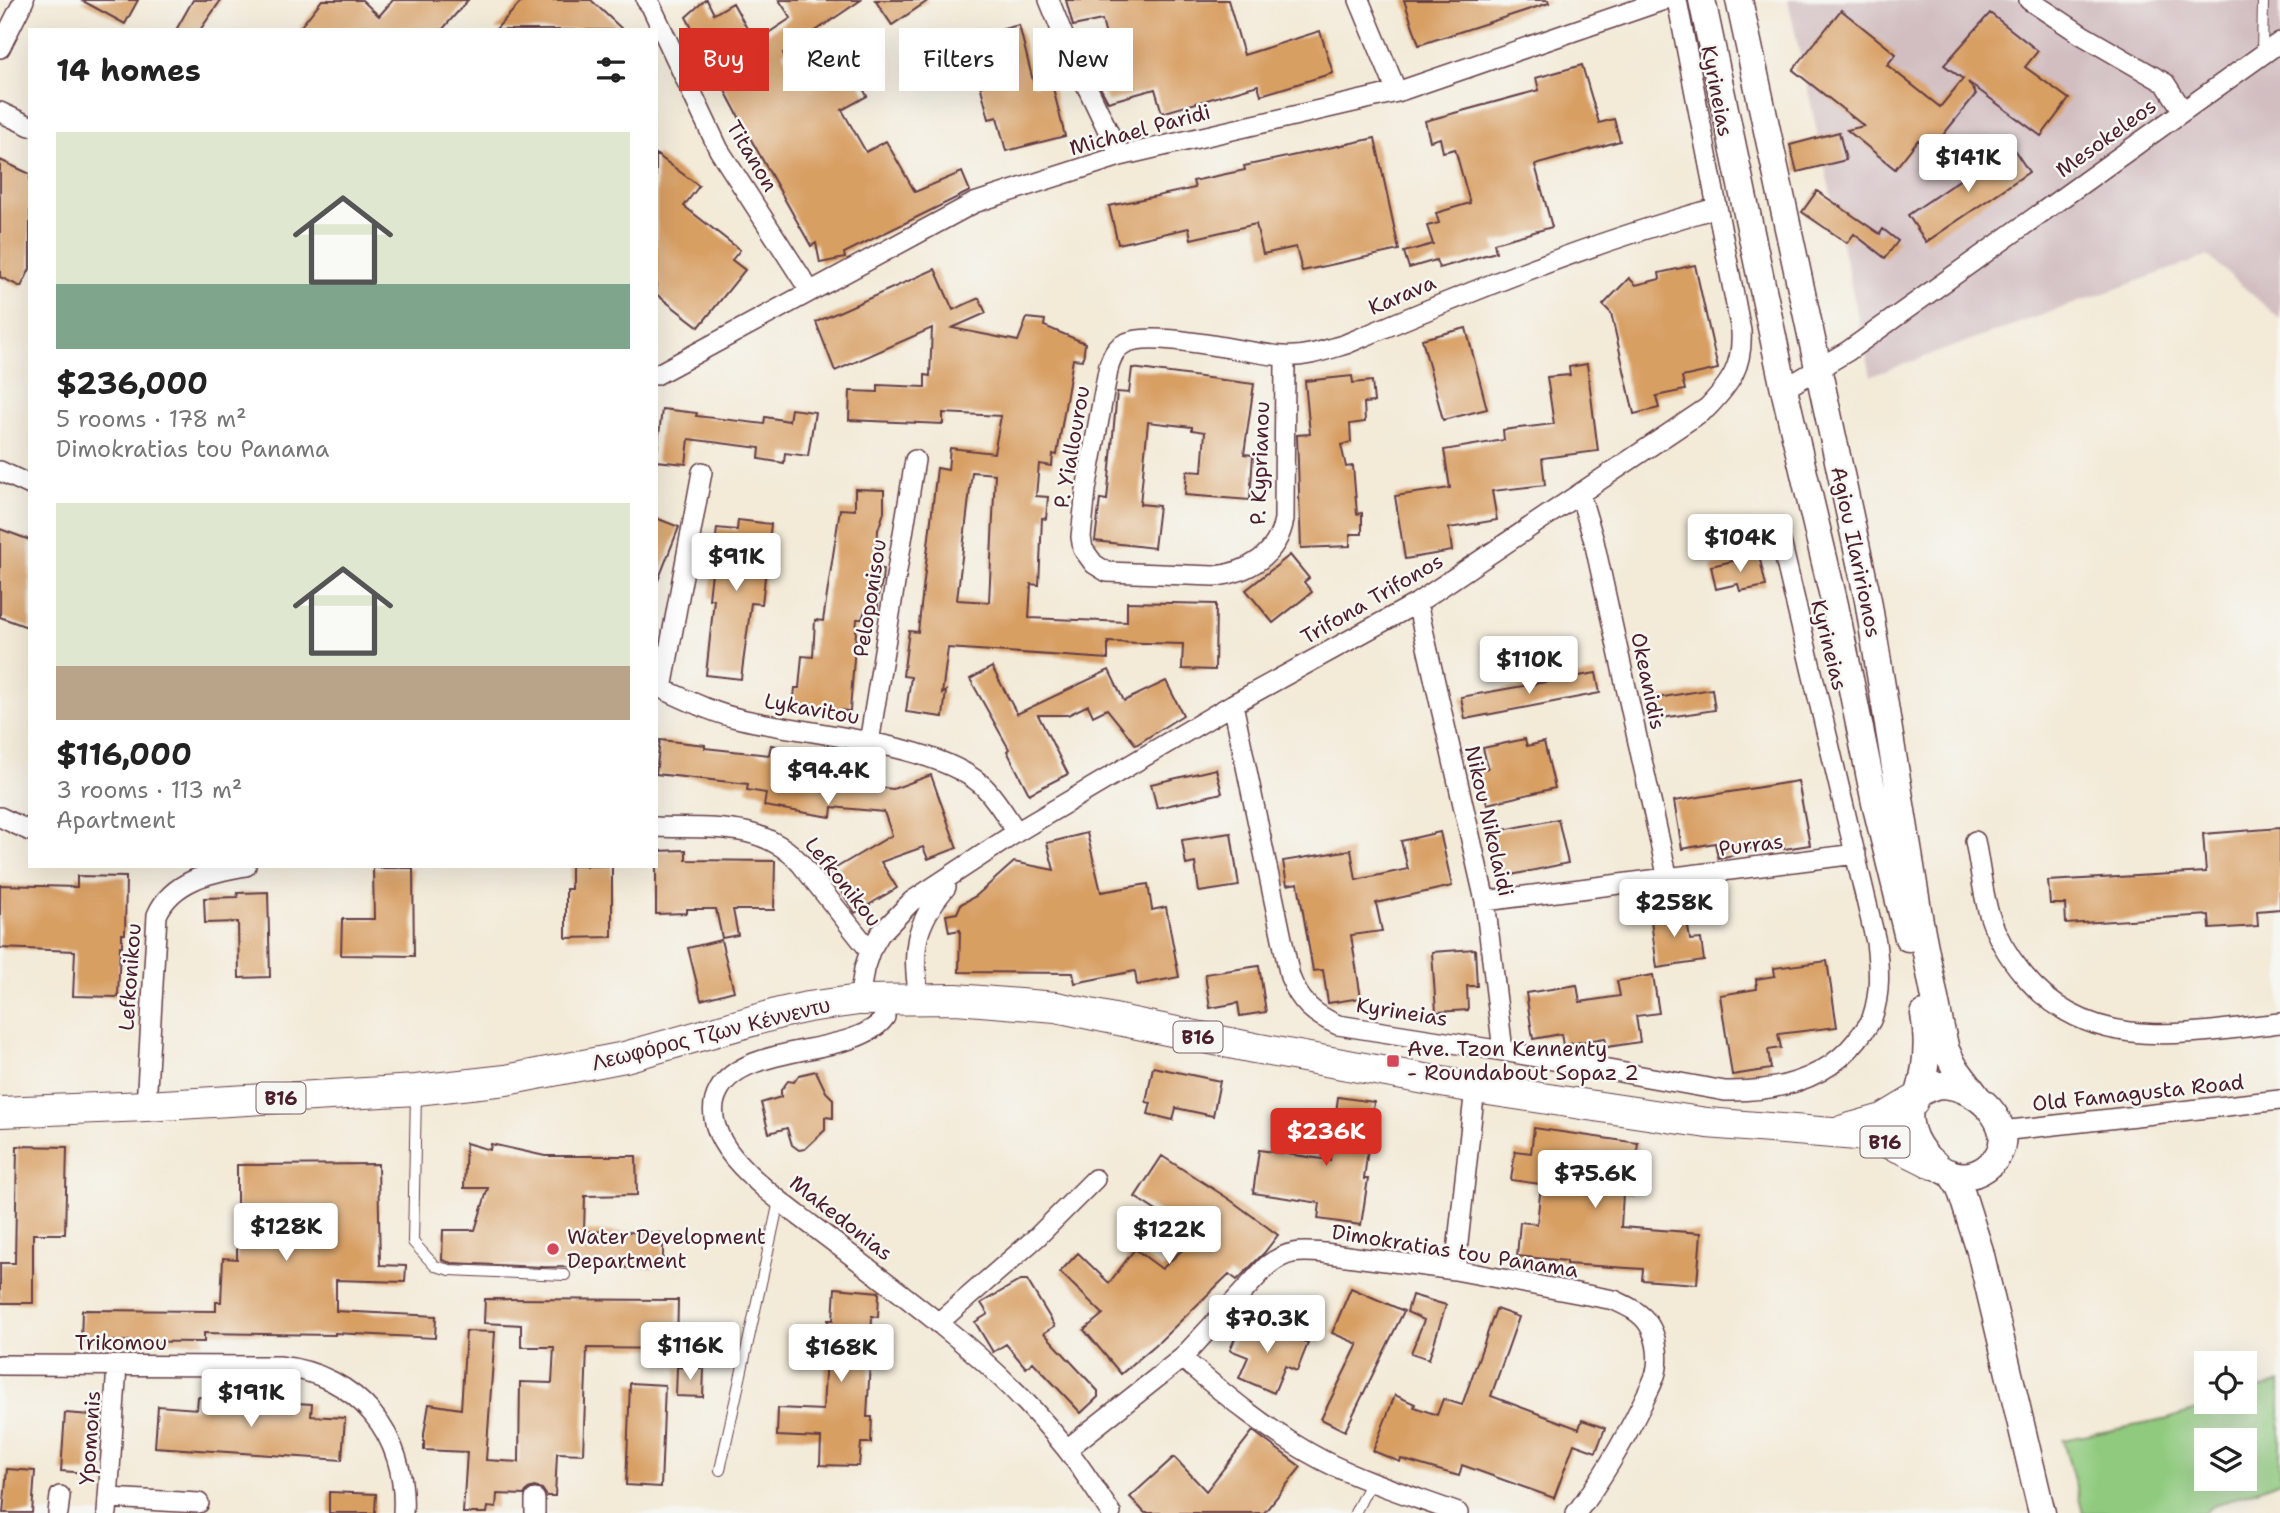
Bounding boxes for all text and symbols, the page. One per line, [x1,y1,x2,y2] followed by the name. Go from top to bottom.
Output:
[679,28,769,91] chip: Buy
[783,28,885,91] chip: Rent
[899,28,1019,91] chip: Filters
[1033,28,1133,91] chip: New
[1694,43,1740,139] street label: Kyrineias
[56,50,201,91] text: 14 homes
[592,51,630,89] icon: filters
[2050,92,2162,184] street label: Mesokeleos
[1066,98,1214,162] street label: Michael Paridi
[720,115,784,197] street label: Titanon
[1919,134,2017,194] pin: $141K
[1935,142,2001,172] text: $141K
[280,177,406,303] icon: home
[1364,268,1440,322] street label: Karava
[56,363,208,404] text: $236,000
[1047,383,1097,511] street label: P. Yiallourou
[1244,401,1276,525] street label: P. Kyprianou
[56,404,247,434] text: 5 rooms · 178 m²
[56,434,329,464] text: Dimokratias tou Panama
[1824,464,1888,640] street label: Agiou Ilaririonos
[1691,514,1789,574] pin: $104K
[1704,522,1776,552] text: $104K
[695,534,777,593] pin: $91K
[847,537,893,659] street label: Peloponisou
[708,541,764,571] text: $91K
[1296,547,1448,651] street label: Trifona Trifonos
[280,548,406,674] icon: home
[1804,597,1854,693] street label: Kyrineias
[1624,630,1672,732] street label: Okeanidis
[1480,636,1578,696] pin: $110K
[1496,644,1562,674] text: $110K
[762,687,862,731] street label: Lykavitou
[56,734,192,775] text: $116,000
[1458,743,1520,899] street label: Nikou Nikolaidi
[771,748,885,807] pin: $94.4K
[787,755,869,785] text: $94.4K
[56,775,242,805] text: 3 rooms · 113 m²
[56,805,176,835] text: Apartment
[1717,827,1785,863] street label: Purras
[798,831,888,933] street label: Lefkonikou
[1625,880,1723,939] pin: $258K
[1635,887,1713,917] text: $258K
[112,922,148,1032] street label: Lefkonikou
[589,991,833,1077] street label: Λεωφόρος Τζων Κέννεντυ
[1354,991,1450,1033] street label: Kyrineias
[1174,1021,1222,1052] road number: B16
[1407,1035,1639,1087] place label: Ave. Tzon Kennenty - Roundabout Sopaz 2
[1385,1053,1401,1069] marker: Ave. Tzon Kennenty - Roundabout Sopaz 2
[2031,1068,2245,1118] street label: Old Famagusta Road
[256,1082,306,1114] road number: B16
[1277,1108,1375,1168] pin: $236K
[1286,1116,1366,1146] text: $236K
[1860,1126,1910,1158] road number: B16
[1538,1150,1652,1210] pin: $75.6K
[1554,1158,1636,1188] text: $75.6K
[784,1169,898,1267] street label: Makedonias
[237,1204,335,1263] pin: $128K
[1120,1206,1218,1266] pin: $122K
[250,1211,322,1241] text: $128K
[1133,1214,1205,1244] text: $122K
[1330,1218,1580,1284] street label: Dimokratias tou Panama
[567,1223,766,1275] place label: Water Development Department
[545,1241,561,1257] marker: Water Development Department
[1210,1296,1324,1355] pin: $70.3K
[1225,1303,1309,1333] text: $70.3K
[641,1322,739,1382] pin: $116K
[792,1324,890,1384] pin: $168K
[75,1329,167,1357] street label: Trikomou
[657,1330,723,1360] text: $116K
[805,1332,877,1362] text: $168K
[2194,1351,2257,1491] map controls
[2194,1351,2257,1414] button: locate
[202,1370,300,1429] pin: $191K
[218,1377,284,1407] text: $191K
[73,1390,107,1486] street label: Ypomonis
[2194,1428,2257,1491] button: layers

